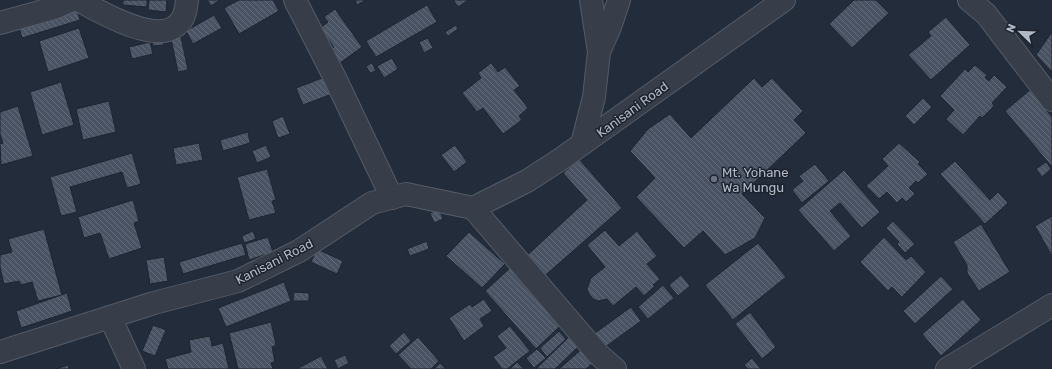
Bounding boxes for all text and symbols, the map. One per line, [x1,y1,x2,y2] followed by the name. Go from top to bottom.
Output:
[1000,12,1040,52] north arrow
[1004,22,1019,34] text: N
[594,78,671,140] street label: Kanisani Road
[722,165,789,196] place label: Mt. Yohane Wa Mungu
[709,174,719,184] marker: Mt. Yohane Wa Mungu
[233,236,315,287] street label: Kanisani Road

